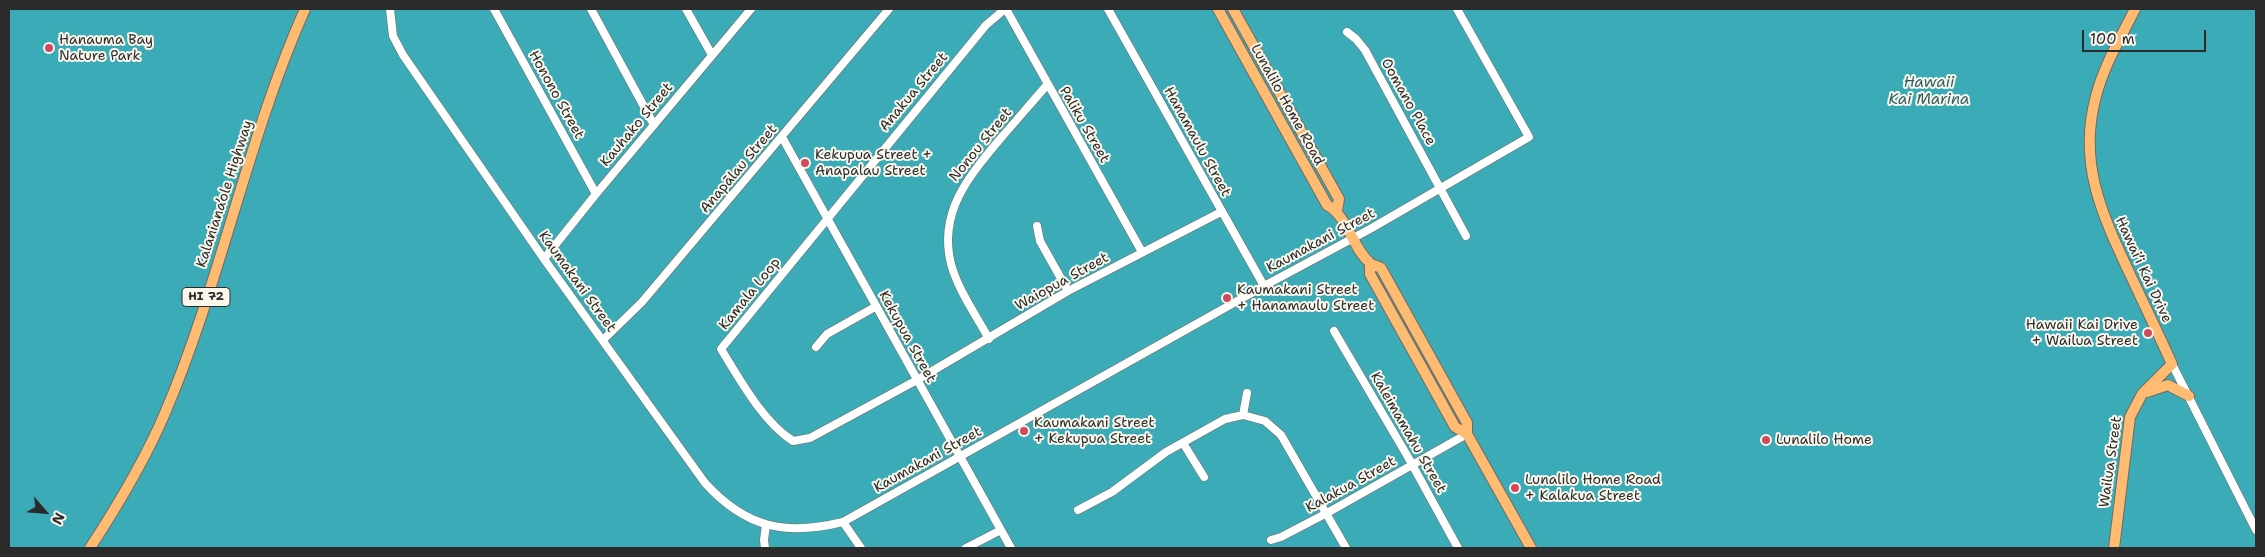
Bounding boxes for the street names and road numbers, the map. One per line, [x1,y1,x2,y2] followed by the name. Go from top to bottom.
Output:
[1247,41,1327,169] street label: Lunalilo Home Road
[525,48,587,142] street label: Honono Street
[876,49,952,135] street label: Anakua Street
[1377,56,1439,148] street label: Oomano Place
[597,80,677,170] street label: Kauhako Street
[1055,84,1113,166] street label: Paliku Street
[1160,84,1234,200] street label: Hanamaulu Street
[946,105,1016,185] street label: Nonou Street
[193,118,257,270] street label: Kalaniana’ole Highway
[697,121,781,217] street label: Anapālau Street
[1264,205,1378,277] street label: Kaumakani Street
[2111,214,2175,326] street label: Hawai’i Kai Drive
[535,228,619,336] street label: Kaumakani Street
[1012,249,1112,315] street label: Waiopua Street
[716,255,784,333] street label: Kamala Loop
[182,288,230,306] road number: HI 72
[875,288,939,386] street label: Kekupua Street
[1367,370,1449,496] street label: Kaleimamahu Street
[2096,415,2126,509] street label: Wailua Street
[871,423,985,497] street label: Kaumakani Street
[1303,453,1399,517] street label: Kalakua Street

